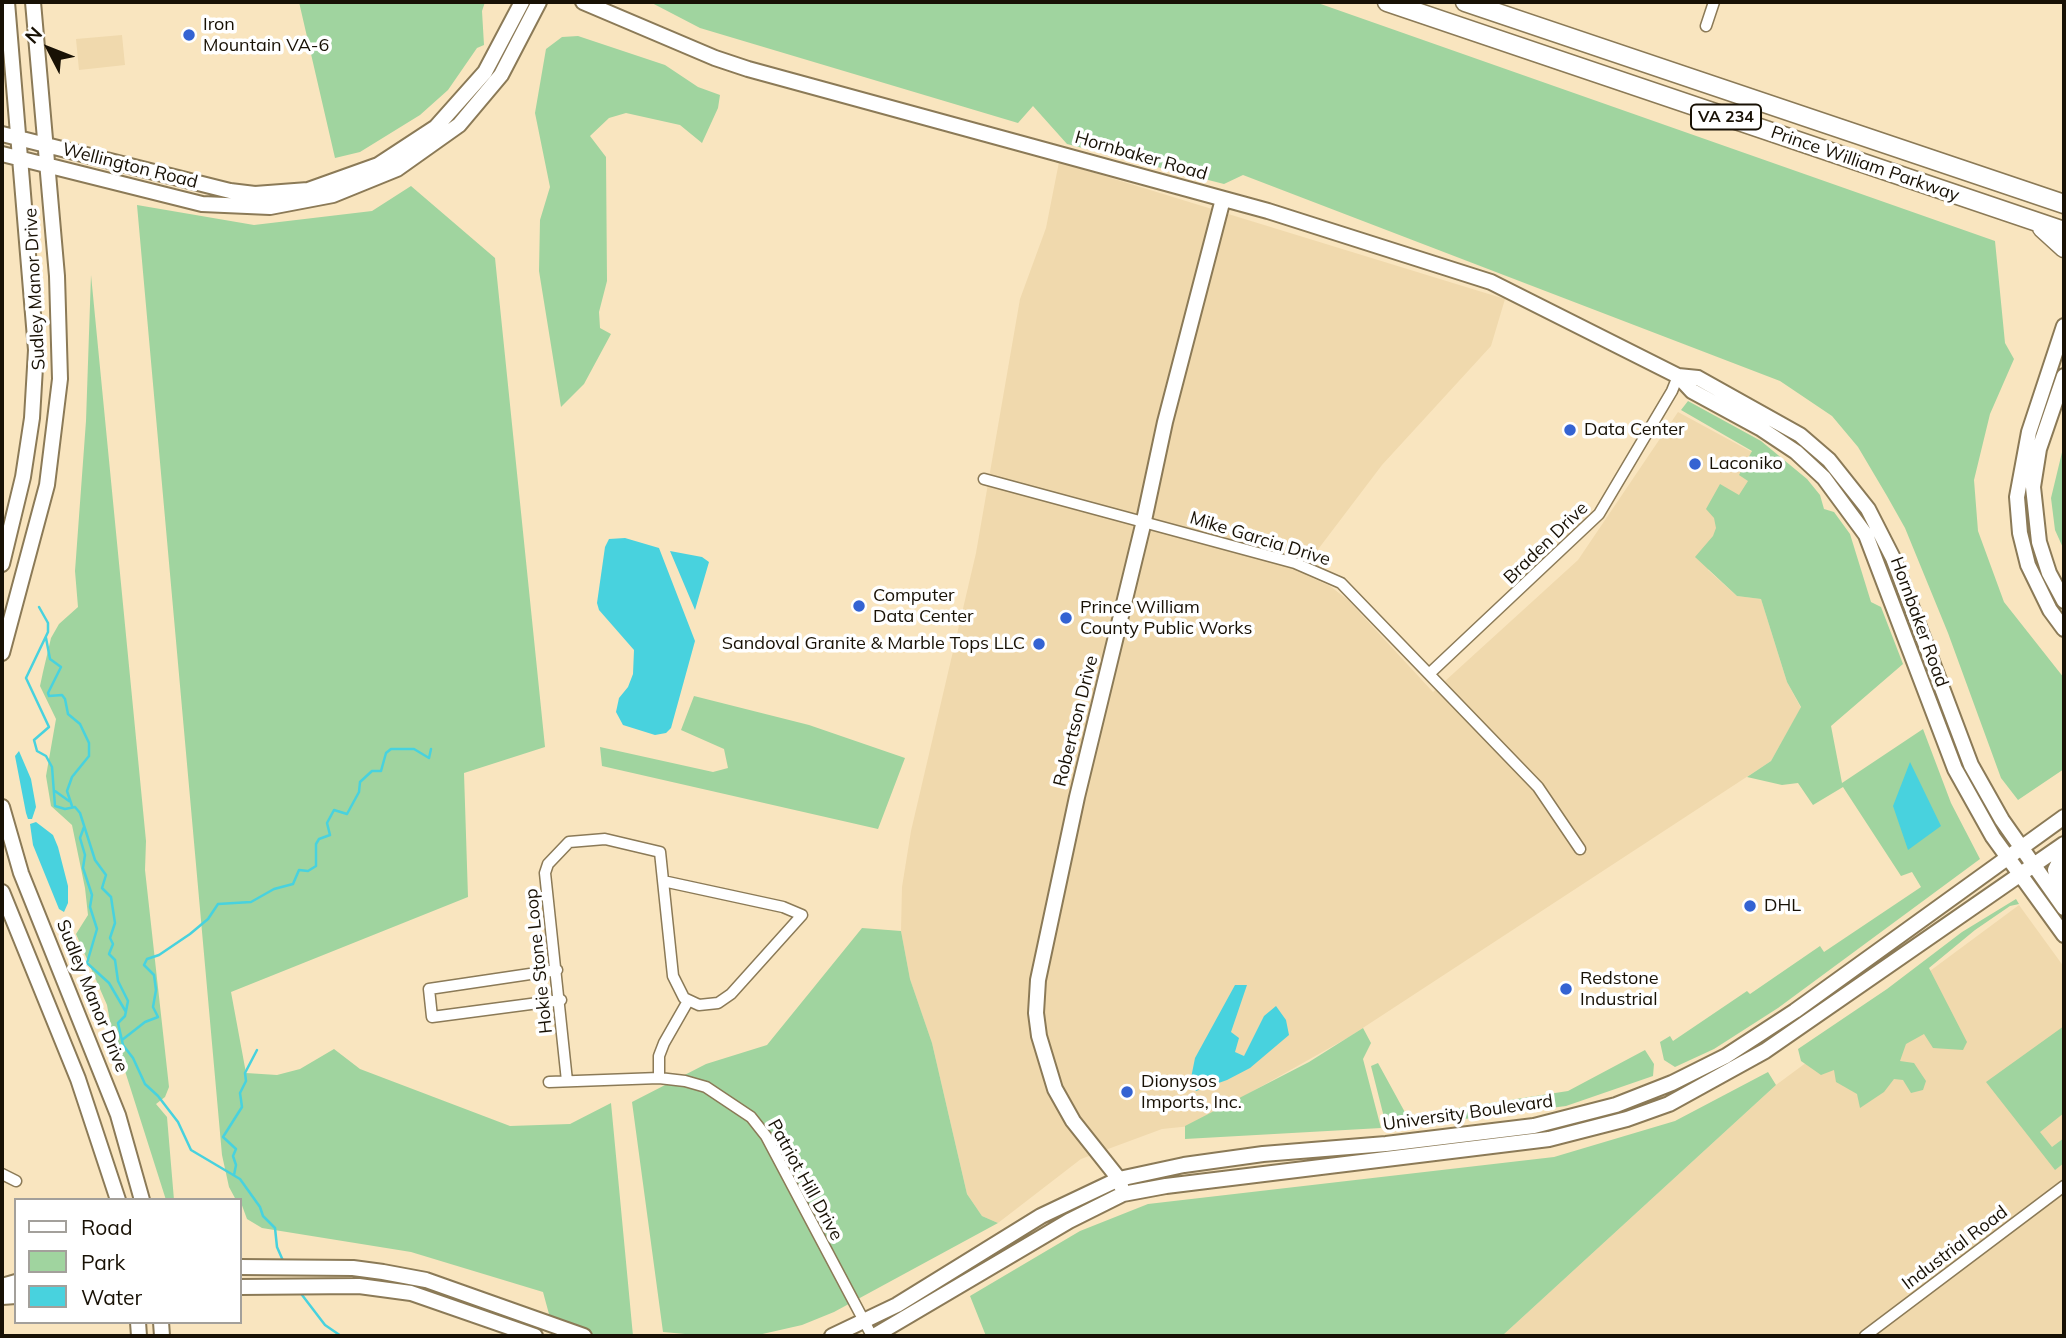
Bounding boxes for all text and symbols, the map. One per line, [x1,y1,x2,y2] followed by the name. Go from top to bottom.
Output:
[14,14,84,84] north arrow
[203,14,329,56] place label: Iron Mountain VA-6
[20,22,47,48] text: N
[181,27,197,43] marker: Iron Mountain VA-6
[1691,105,1761,130] road number: VA 234
[1768,122,1962,206] street label: Prince William Parkway
[1072,127,1210,185] street label: Hornbaker Road
[60,139,200,193] street label: Wellington Road
[20,207,50,371] street label: Sudley Manor Drive
[1584,419,1685,441] place label: Data Center
[1562,422,1578,438] marker: Data Center
[1709,453,1783,475] place label: Laconiko
[1687,456,1703,472] marker: Laconiko
[1499,497,1593,589] street label: Braden Drive
[1187,507,1333,571] street label: Mike Garcia Drive
[1885,554,1953,690] street label: Hornbaker Road
[873,585,974,628] place label: Computer Data Center
[1080,597,1252,640] place label: Prince William County Public Works
[851,598,867,614] marker: Computer Data Center
[1058,610,1074,626] marker: Prince William County Public Works
[722,633,1025,655] place label: Sandoval Granite & Marble Tops LLC
[1031,636,1047,652] marker: Sandoval Granite & Marble Tops LLC
[1049,653,1103,789] street label: Robertson Drive
[521,887,557,1035] street label: Hokie Stone Loop
[1764,895,1801,917] place label: DHL
[1742,898,1758,914] marker: DHL
[52,917,132,1075] street label: Sudley Manor Drive
[1580,968,1659,1010] place label: Redstone Industrial
[1558,981,1574,997] marker: Redstone Industrial
[1141,1071,1242,1114] place label: Dionysos Imports, Inc.
[1119,1084,1135,1100] marker: Dionysos Imports, Inc.
[1381,1090,1555,1136] street label: University Boulevard
[763,1116,847,1244] street label: Patriot Hill Drive
[14,1198,242,1324] legend
[1898,1201,2012,1295] street label: Industrial Road
[81,1214,132,1240] text: Road
[81,1249,125,1275] text: Park
[81,1284,142,1310] text: Water

